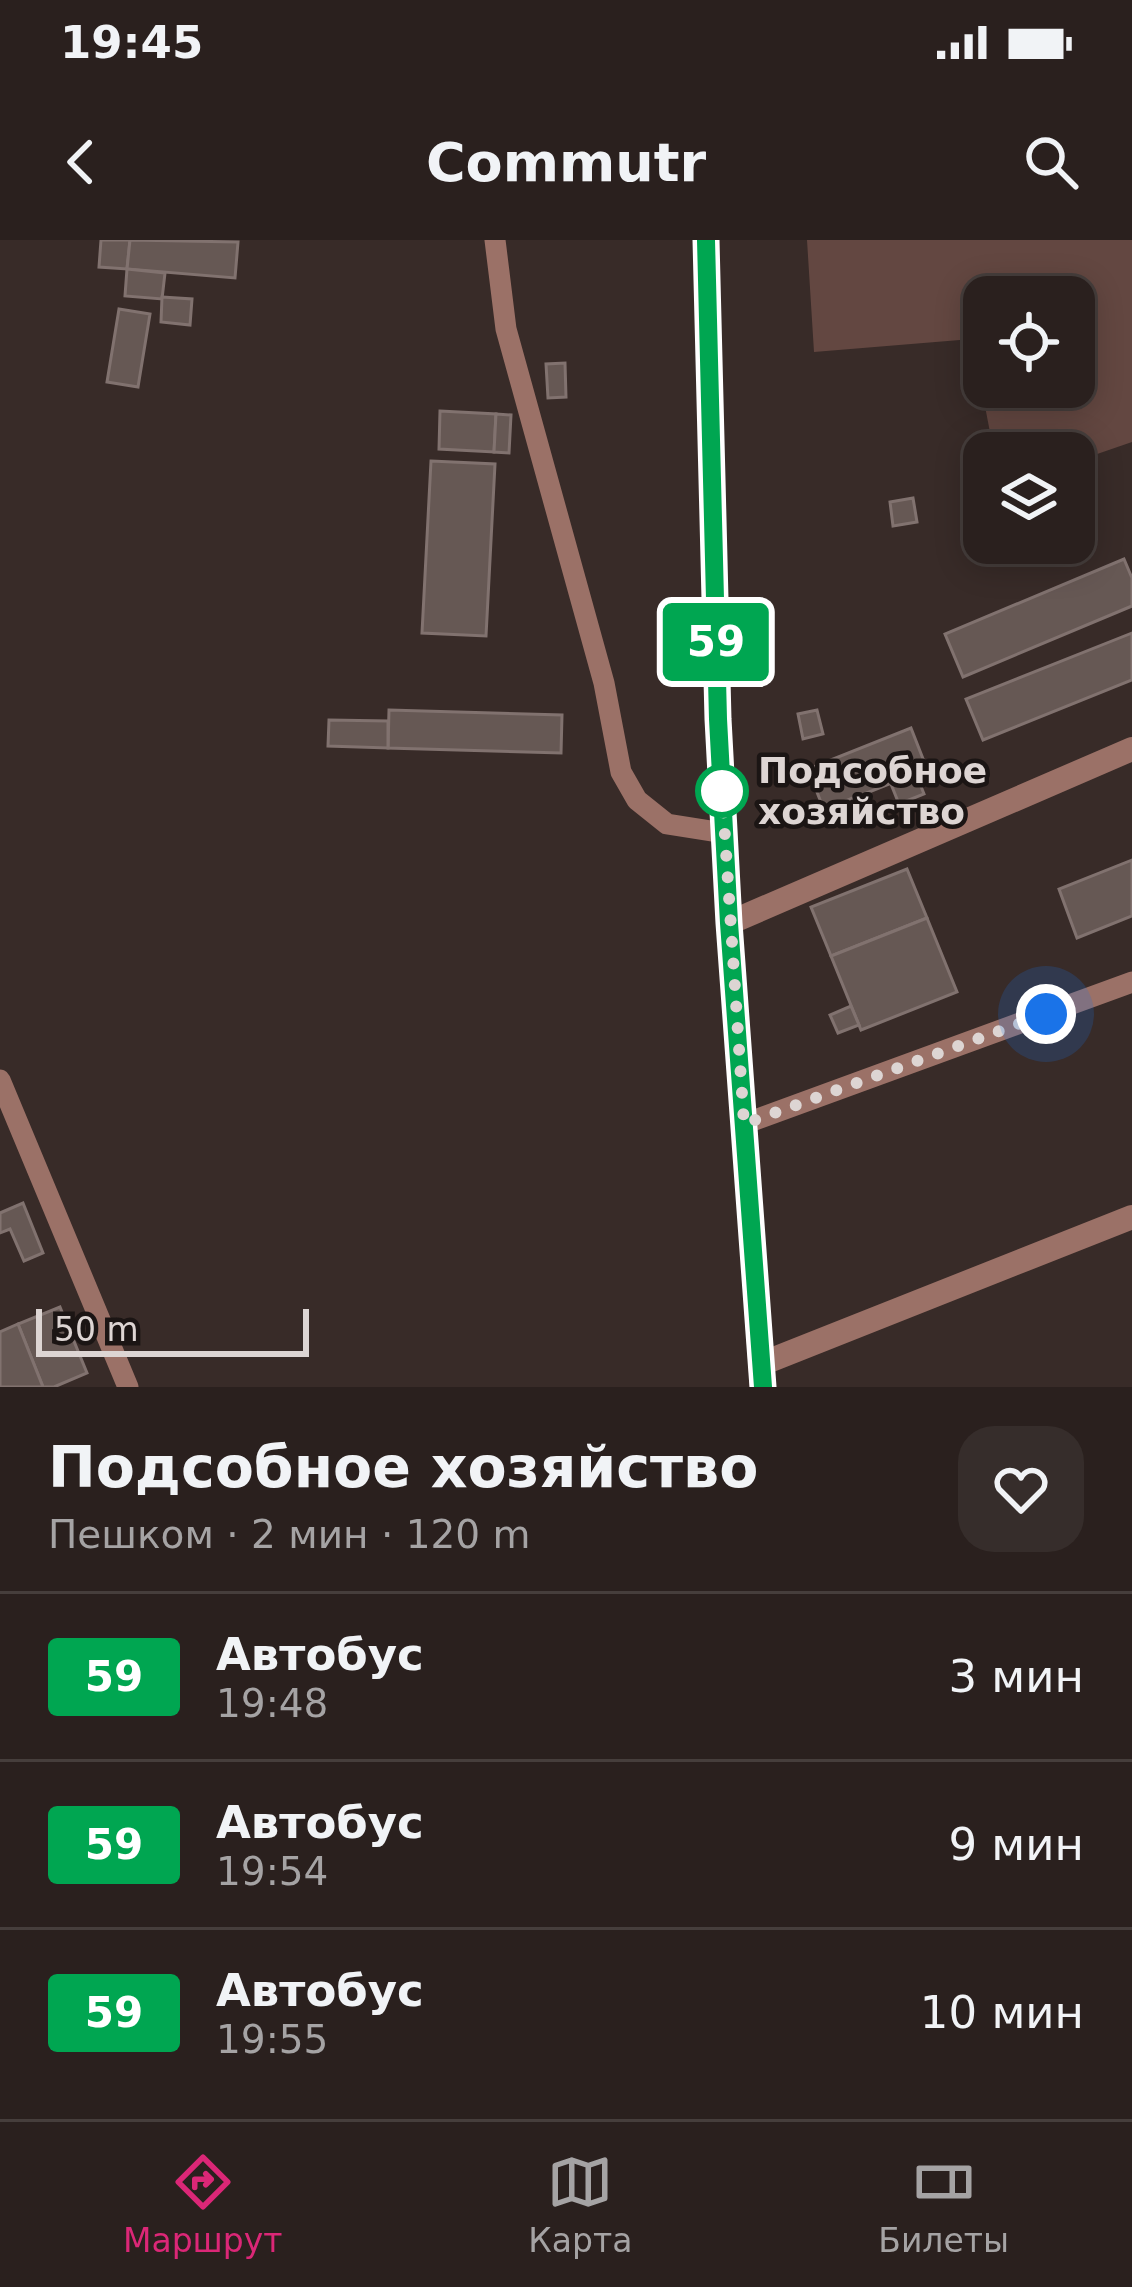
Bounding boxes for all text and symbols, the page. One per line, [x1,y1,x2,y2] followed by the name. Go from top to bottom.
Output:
[60,16,203,69] text: 19:45
[48,129,114,195] icon: back
[1018,129,1084,195] icon: search
[426,131,706,194] text: Commutr
[963,276,1095,564] map controls
[963,276,1095,408] button: locate
[963,432,1095,564] button: layers
[662,603,770,681] line badge: 59
[687,617,745,666] text: 59
[758,750,987,832] place label: Подсобное хозяйство
[697,766,747,816] marker: Подсобное хозяйство
[1016,984,1076,1044] your location
[36,1303,309,1356] scale bar
[54,1310,139,1349] text: 50 m
[958,1426,1084,1552] button: heart
[48,1434,758,1500] text: Подсобное хозяйство
[48,1512,531,1557] text: Пешком · 2 мин · 120 m
[216,1628,424,1681] text: Автобус
[948,1650,1084,1703] text: 3 мин
[85,1652,143,1701] text: 59
[216,1681,328,1726] text: 19:48
[216,1796,424,1849] text: Автобус
[948,1818,1084,1871] text: 9 мин
[85,1820,143,1869] text: 59
[216,1849,328,1894] text: 19:54
[216,1964,424,2017] text: Автобус
[920,1986,1084,2039] text: 10 мин
[85,1988,143,2037] text: 59
[216,2017,328,2062] text: 19:55
[123,2149,282,2260] tab: Маршрут
[528,2149,632,2260] tab: Карта
[878,2149,1009,2260] tab: Билеты

